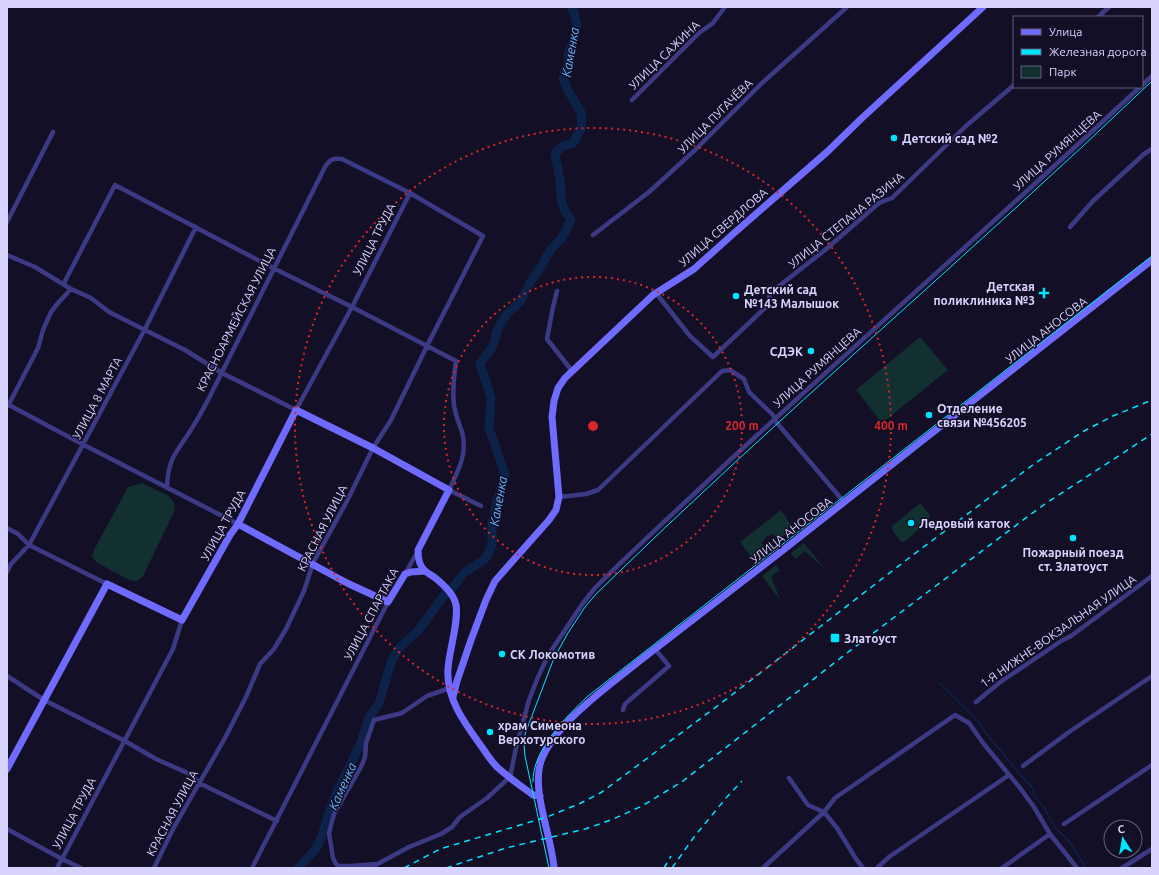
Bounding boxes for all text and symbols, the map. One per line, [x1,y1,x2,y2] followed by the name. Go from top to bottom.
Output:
[1013,16,1143,88] legend
[626,18,702,92] street label: УЛИЦА САЖИНА
[1049,25,1082,38] text: Улица
[559,26,581,78] water label: Каменка
[1049,45,1147,58] text: Железная дорога
[1049,65,1077,78] text: Парк
[675,76,755,156] street label: УЛИЦА ПУГАЧЁВА
[1011,107,1104,193] street label: УЛИЦА РУМЯНЦЕВА
[902,132,998,145] place label: Детский сад №2
[889,133,899,143] marker: Детский сад №2
[786,169,906,270] street label: УЛИЦА СТЕПАНА РАЗИНА
[676,185,770,269] street label: УЛИЦА СВЕРДЛОВА
[350,201,398,277] street label: УЛИЦА ТРУДА
[194,245,278,393] street label: КРАСНОАРМЕЙСКАЯ УЛИЦА
[934,280,1035,307] place label: Детская поликлиника №3
[744,283,839,310] place label: Детский сад №143 Малышок
[1038,287,1050,299] marker: Детская поликлиника №3
[731,291,741,301] marker: Детский сад №143 Малышок
[1003,294,1089,366] street label: УЛИЦА АНОСОВА
[771,324,864,410] street label: УЛИЦА РУМЯНЦЕВА
[770,345,803,358] place label: СДЭК
[806,346,816,356] marker: СДЭК
[70,355,124,441] street label: УЛИЦА 8 МАРТА
[937,402,1027,429] place label: Отделение связи №456205
[924,410,934,420] marker: Отделение связи №456205
[586,419,600,433] centre of rings
[725,419,759,432] text: 200 m
[874,419,908,432] text: 400 m
[487,475,509,527] water label: Каменка
[295,482,349,573] street label: КРАСНАЯ УЛИЦА
[198,487,248,563] street label: УЛИЦА ТРУДА
[748,494,834,566] street label: УЛИЦА АНОСОВА
[919,517,1011,530] place label: Ледовый каток
[906,518,916,528] marker: Ледовый каток
[1068,533,1078,543] marker: Пожарный поезд ст. Златоуст
[1022,546,1124,573] place label: Пожарный поезд ст. Златоуст
[341,566,401,662] street label: УЛИЦА СПАРТАКА
[978,572,1139,690] street label: 1-Я НИЖНЕ-ВОКЗАЛЬНАЯ УЛИЦА
[829,632,841,644] marker: Златоуст
[844,632,897,645] place label: Златоуст
[510,648,595,661] place label: СК Локомотив
[497,649,507,659] marker: СК Локомотив
[498,719,585,746] place label: храм Симеона Верхотурского
[485,727,495,737] marker: храм Симеона Верхотурского
[325,760,359,812] water label: Каменка
[144,768,200,858] street label: КРАСНАЯ УЛИЦА
[50,775,98,851] street label: УЛИЦА ТРУДА
[1103,819,1143,859] north arrow
[1116,823,1126,836] text: С

